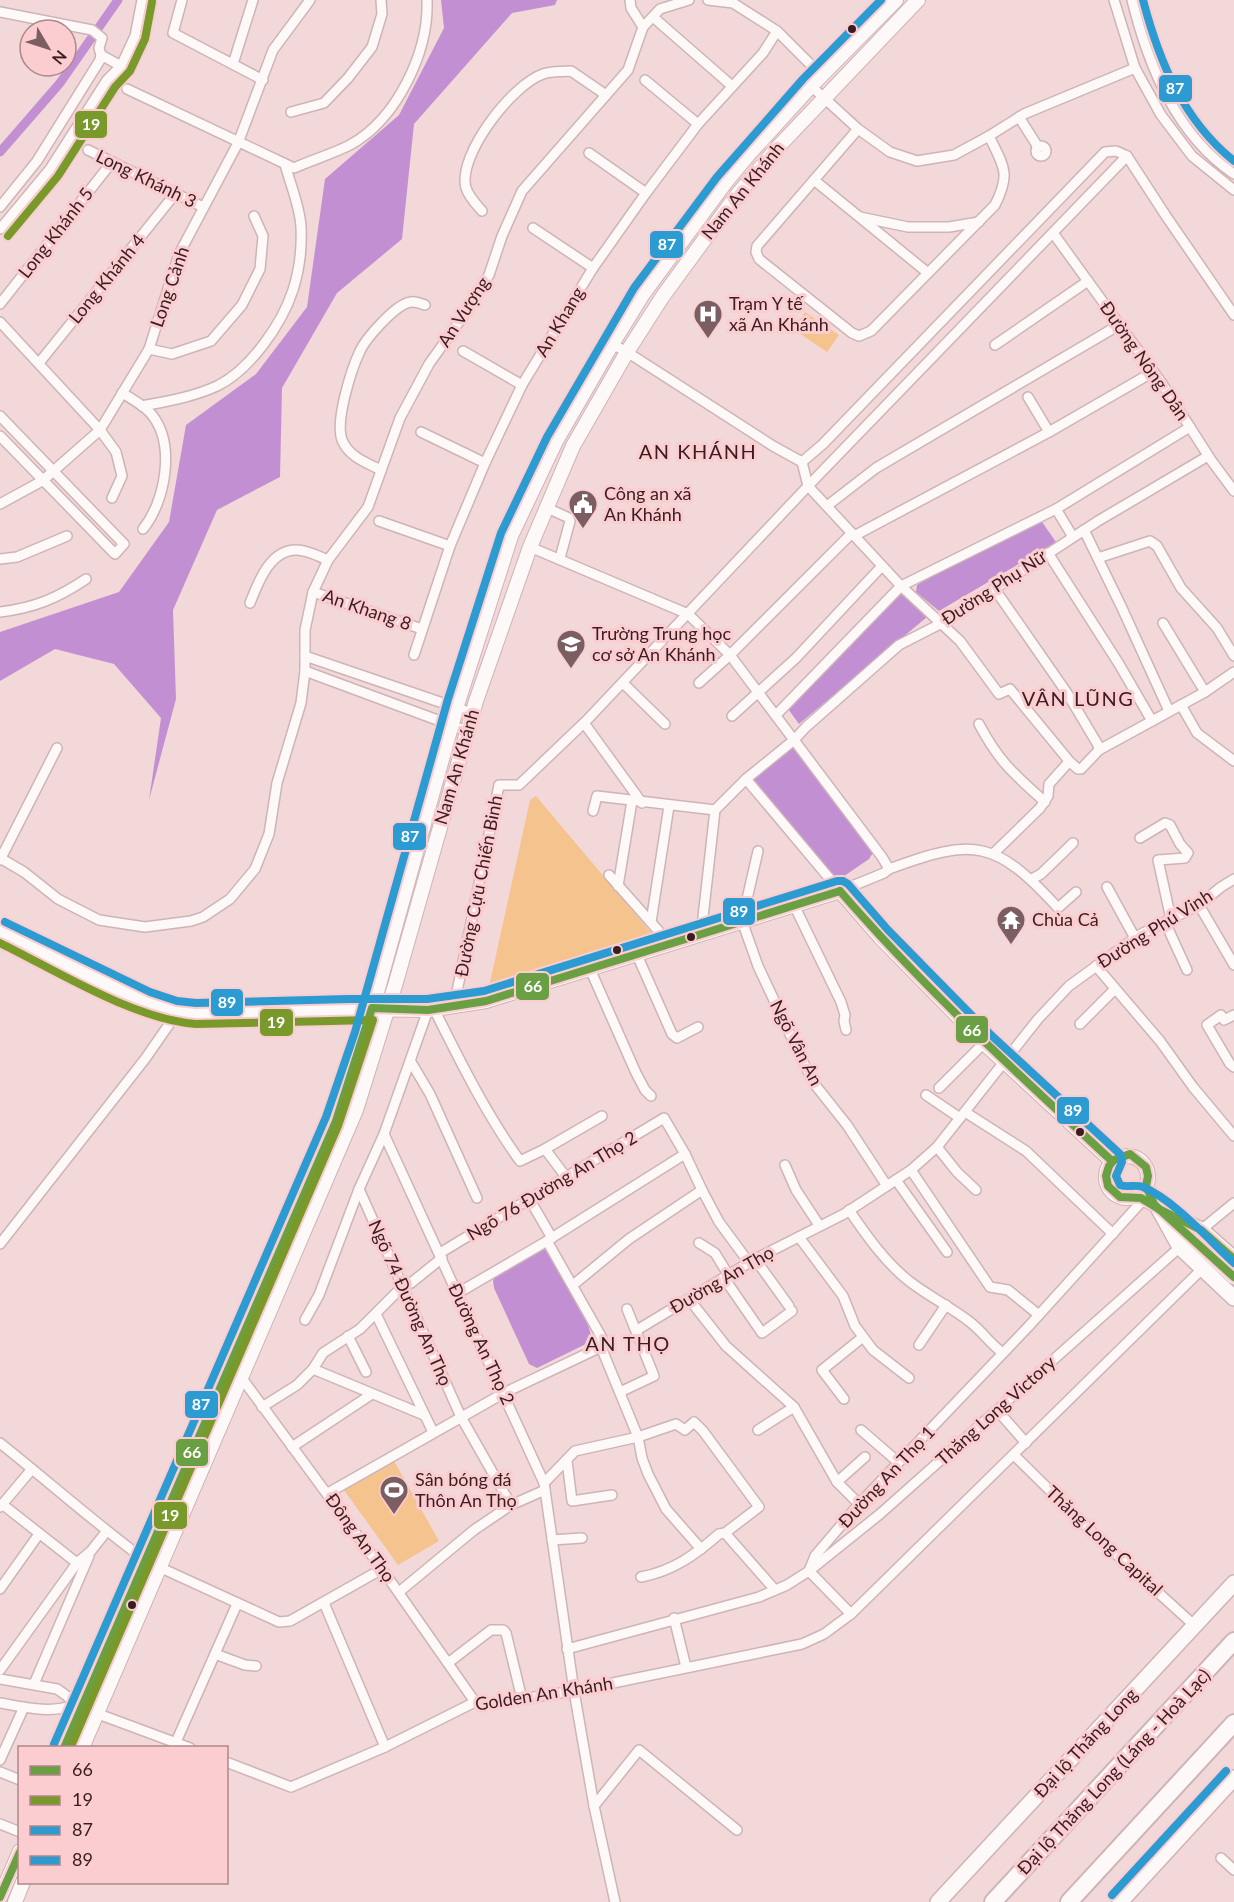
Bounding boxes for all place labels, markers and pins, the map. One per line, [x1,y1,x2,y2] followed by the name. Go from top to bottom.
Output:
[846,23,858,35] unlabelled marker
[729,292,829,335] place label: Trạm Y tế xã An Khánh
[692,298,724,340] hospital icon: Trạm Y tế xã An Khánh
[604,482,692,525] place label: Công an xã An Khánh
[567,488,599,530] public building icon: Công an xã An Khánh
[592,622,732,665] place label: Trường Trung học cơ sở An Khánh
[555,628,587,670] school or university icon: Trường Trung học cơ sở An Khánh
[995,904,1027,946] temple icon: Chùa Cả
[1032,908,1099,930] place label: Chùa Cả
[685,931,697,943] unlabelled marker
[611,944,623,956] unlabelled marker
[1074,1126,1086,1138] unlabelled marker
[415,1468,517,1511] place label: Sân bóng đá Thôn An Thọ
[378,1474,410,1516] sports icon: Sân bóng đá Thôn An Thọ
[126,1599,138,1611] unlabelled marker

